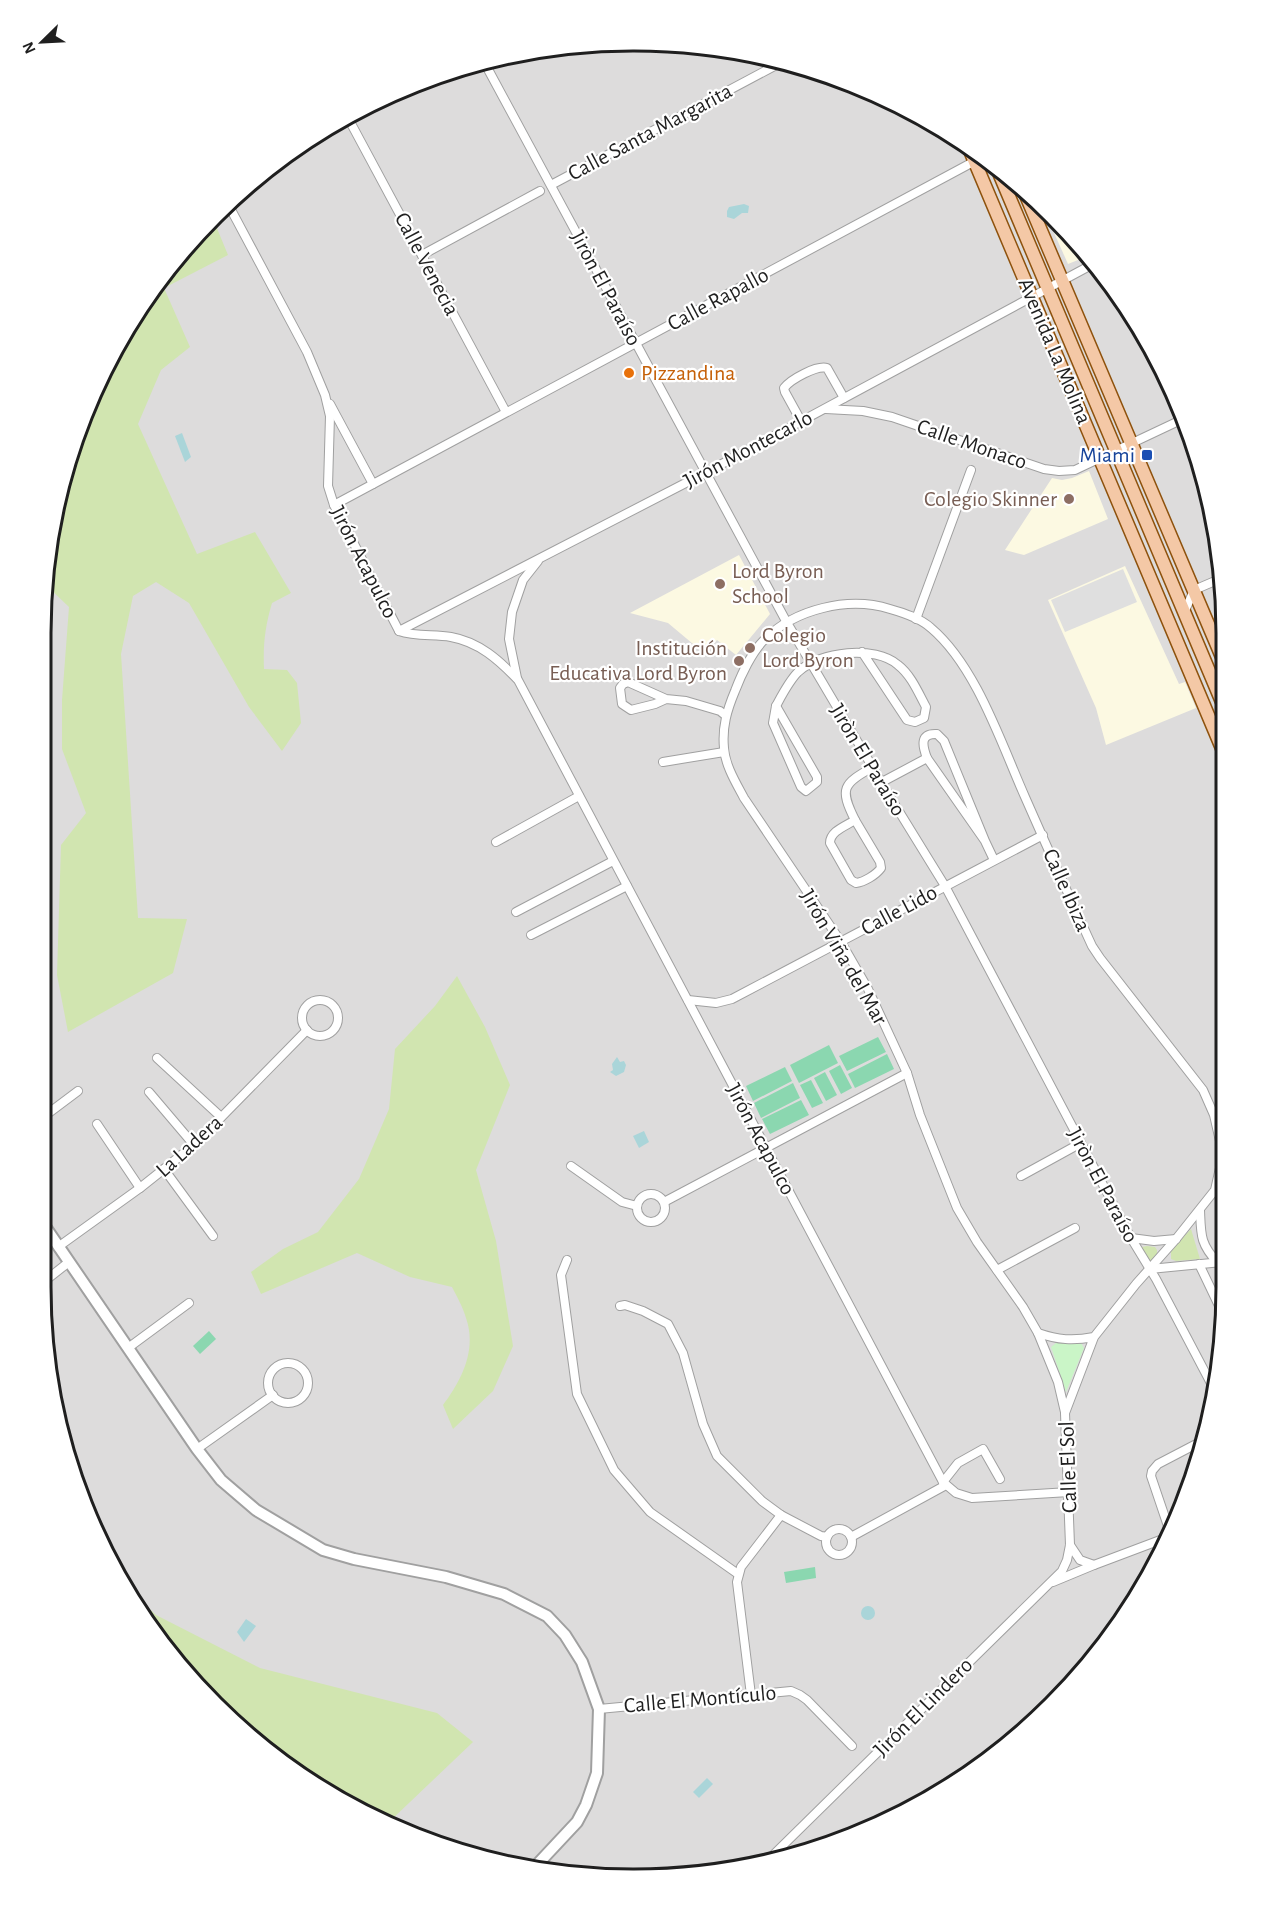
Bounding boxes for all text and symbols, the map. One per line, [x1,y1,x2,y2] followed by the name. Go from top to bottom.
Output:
[12,12,72,72] north arrow
[20,39,39,56] text: N
[564,79,736,185] street label: Calle Santa Margarita
[391,209,463,319] street label: Calle Venecia
[567,227,645,349] street label: Jiròn El Paraíso
[664,263,772,335] street label: Calle Rapallo
[1014,275,1096,427] street label: Avenida La Molina
[641,362,735,384] place label: Pizzandina
[622,366,636,380] marker: Pizzandina
[680,406,816,492] street label: Jirón Montecarlo
[914,415,1030,473] street label: Calle Monaco
[1079,444,1135,466] place label: Miami
[1140,448,1154,462] marker: Miami
[924,488,1057,510] place label: Colegio Skinner
[1062,492,1076,506] marker: Colegio Skinner
[326,502,402,622] street label: Jirón Acapulco
[732,560,824,607] place label: Lord Byron School
[713,577,727,591] marker: Lord Byron School
[762,624,854,671] place label: Colegio Lord Byron
[549,637,727,684] place label: Institución Educativa Lord Byron
[743,641,757,655] marker: Colegio Lord Byron
[732,654,746,668] marker: Institución Educativa Lord Byron
[826,700,910,820] street label: Jiròn El Paraíso
[1039,845,1095,935] street label: Calle Ibiza
[857,881,941,939] street label: Calle Lido
[796,885,892,1029] street label: Jirón Viña del Mar
[722,1080,800,1198] street label: Jirón Acapulco
[152,1111,226,1181] street label: La Ladera
[1064,1124,1142,1246] street label: Jiròn El Paraíso
[1055,1421,1081,1513] street label: Calle El Sol
[869,1653,977,1761] street label: Jirón El Lindero
[623,1681,777,1717] street label: Calle El Montículo

